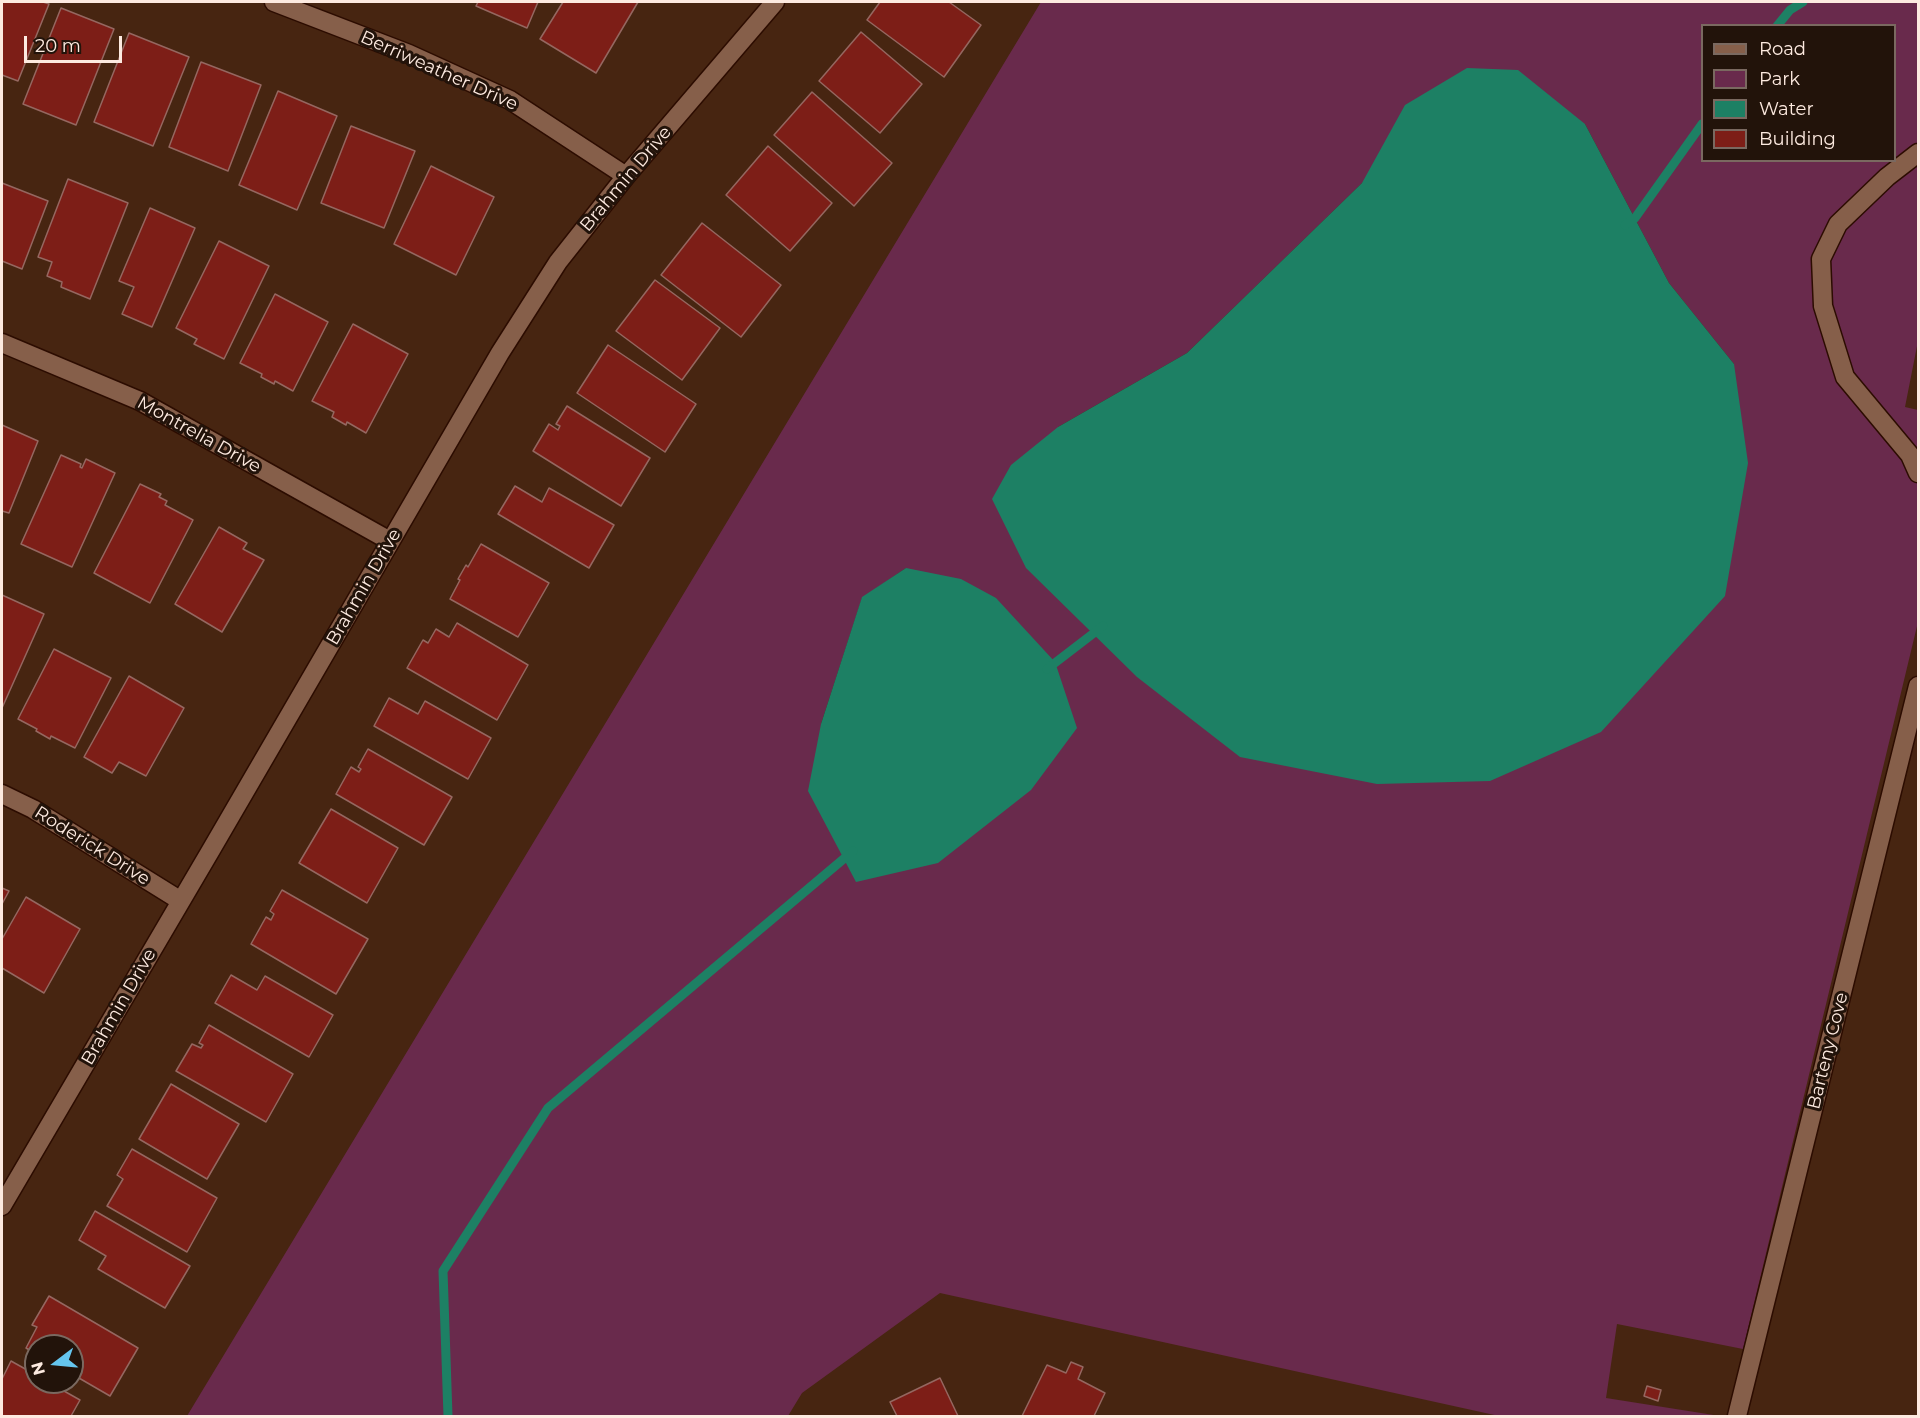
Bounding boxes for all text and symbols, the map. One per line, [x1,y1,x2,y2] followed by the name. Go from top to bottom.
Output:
[27,24,124,62] scale bar
[1701,24,1896,162] legend
[357,27,521,115] street label: Berriweather Drive
[35,35,81,57] text: 20 m
[1759,38,1806,60] text: Road
[1759,68,1800,90] text: Park
[1759,98,1814,120] text: Water
[576,122,676,236] street label: Brahmin Drive
[1759,128,1836,150] text: Building
[133,392,265,478] street label: Montrelia Drive
[322,525,406,649] street label: Brahmin Drive
[30,802,154,890] street label: Roderick Drive
[77,945,161,1069] street label: Brahmin Drive
[1803,990,1853,1112] street label: Barteny Cove
[24,1334,84,1394] north arrow
[27,1360,49,1377] text: N

